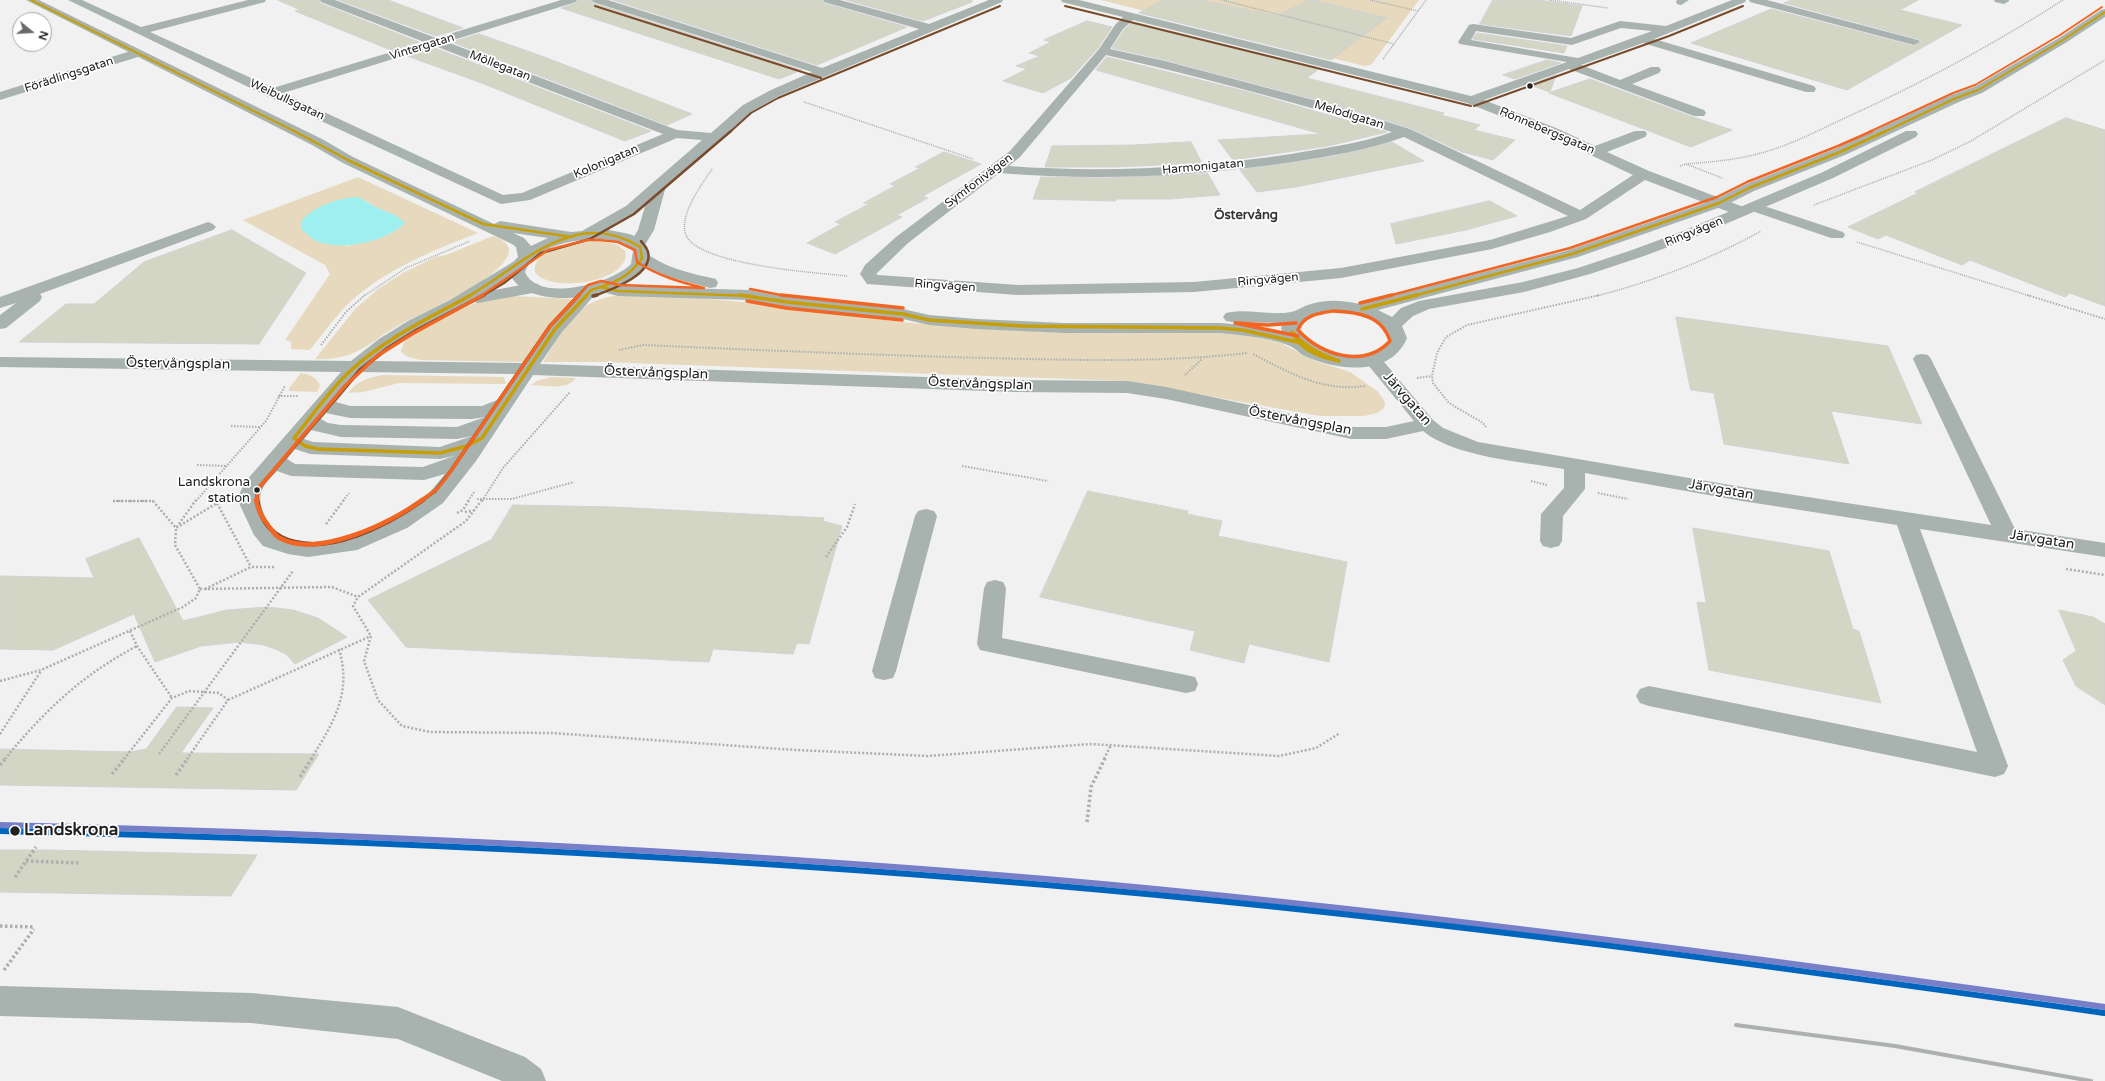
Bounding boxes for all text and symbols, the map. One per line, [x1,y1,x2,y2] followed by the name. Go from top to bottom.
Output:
[12,12,52,52] north arrow
[35,29,50,42] text: N
[388,30,456,64] street label: Vintergatan
[467,48,533,84] street label: Möllegatan
[23,54,115,96] street label: Förädlingsgatan
[247,76,327,124] street label: Weibullsgatan
[1525,81,1535,91] unlabelled marker
[1313,98,1385,132] street label: Melodigatan
[1497,104,1597,158] street label: Rönnebergsgatan
[572,142,640,182] street label: Kolonigatan
[942,151,1016,211] street label: Symfonivägen
[1162,156,1244,178] street label: Harmonigatan
[1214,208,1278,224] district label: Östervång
[1663,214,1725,250] street label: Ringvägen
[1237,270,1299,290] street label: Ringvägen
[914,277,976,295] street label: Ringvägen
[126,355,230,373] street label: Östervångsplan
[603,363,709,383] street label: Östervångsplan
[1379,369,1435,429] street label: Järvgatan
[927,374,1033,394] street label: Östervångsplan
[1247,403,1353,439] street label: Östervångsplan
[178,475,250,506] place label: Landskrona station
[1687,476,1755,504] street label: Järvgatan
[252,485,262,495] marker: Landskrona station
[2008,527,2076,553] street label: Järvgatan
[24,821,118,841] place label: Landskrona
[8,824,22,838] marker: Landskrona

